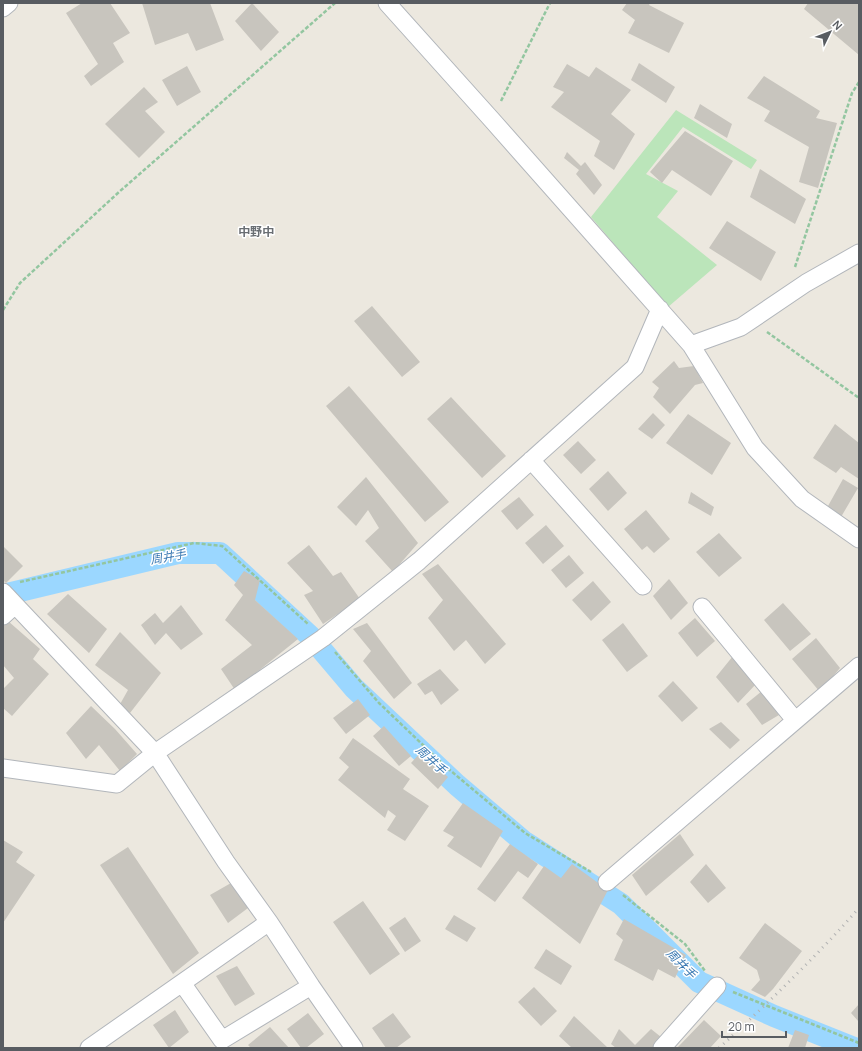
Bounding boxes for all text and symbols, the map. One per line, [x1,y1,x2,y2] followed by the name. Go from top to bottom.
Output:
[810,12,850,52] north arrow
[829,17,846,33] text: N
[238,223,274,240] district label: 中野中
[149,545,188,568] water label: 周井手
[412,741,451,779] water label: 周井手
[663,945,701,983] water label: 周井手
[722,1013,786,1039] scale bar
[728,1018,755,1035] text: 20 m

